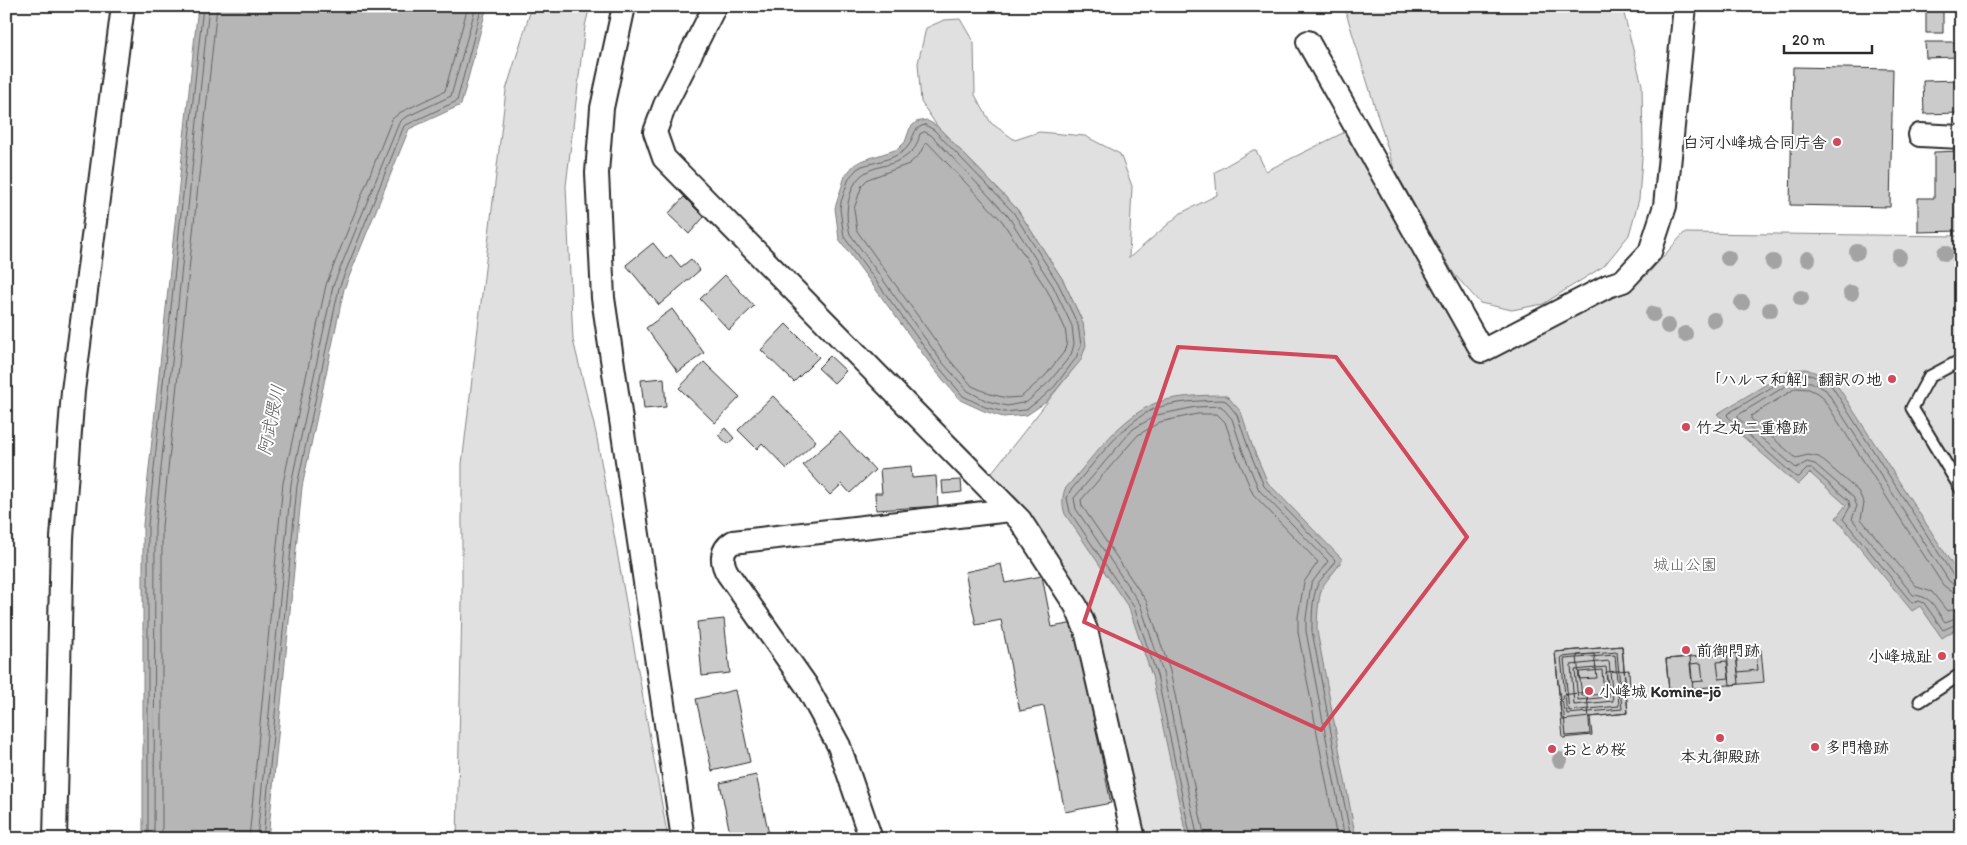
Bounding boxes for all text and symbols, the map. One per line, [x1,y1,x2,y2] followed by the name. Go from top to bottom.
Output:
[1784,22,1872,54] scale bar
[1792,31,1826,49] text: 20 m
[1683,133,1827,152] place label: 白河小峰城合同庁舎
[1831,136,1843,148] marker: 白河小峰城合同庁舎
[1705,370,1882,389] place label: 「ハルマ和解」翻訳の地
[1886,373,1898,385] marker: 「ハルマ和解」翻訳の地
[253,382,289,458] water label: 阿武隈川
[1696,418,1808,437] place label: 竹之丸二重櫓跡
[1680,421,1692,433] marker: 竹之丸二重櫓跡
[1653,555,1717,574] park label: 城山公園
[1696,641,1760,660] place label: 前御門跡
[1680,644,1692,656] marker: 前御門跡
[1868,647,1932,666] place label: 小峰城趾
[1936,650,1948,662] marker: 小峰城趾
[1599,682,1721,702] place label: 小峰城 Komine-jō
[1583,685,1595,697] marker: 小峰城 Komine-jō
[1714,732,1726,744] marker: 本丸御殿跡
[1825,738,1889,757] place label: 多門櫓跡
[1562,740,1626,759] place label: おとめ桜
[1809,741,1821,753] marker: 多門櫓跡
[1546,743,1558,755] marker: おとめ桜
[1680,747,1760,766] place label: 本丸御殿跡

